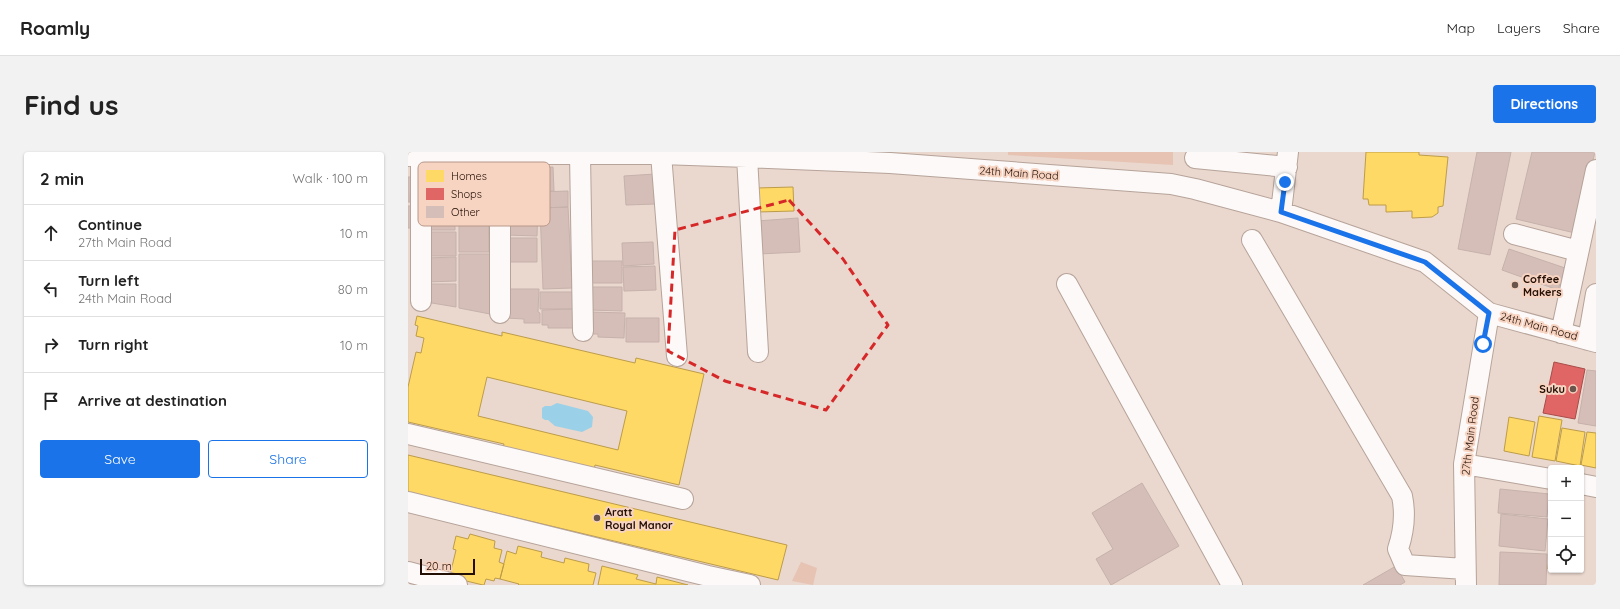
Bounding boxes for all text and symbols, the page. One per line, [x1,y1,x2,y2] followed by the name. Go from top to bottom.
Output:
[20,16,90,40] text: Roamly
[1446,19,1475,37] text: Map
[1497,19,1541,37] text: Layers
[1563,19,1600,37] text: Share
[1493,85,1596,123] button: Directions
[24,87,118,122] text: Find us
[418,162,550,226] legend
[979,163,1059,183] street label: 24th Main Road
[40,168,84,189] text: 2 min
[451,169,487,183] text: Homes
[292,170,368,186] text: Walk · 100 m
[1276,173,1294,191] route end
[451,187,482,201] text: Shops
[451,205,481,219] text: Other
[78,215,142,234] text: Continue
[40,222,62,244] icon: ahead
[340,225,368,241] text: 10 m
[78,234,172,250] text: 27th Main Road
[78,271,140,290] text: Turn left
[1523,272,1562,299] place label: Coffee Makers
[40,278,62,300] icon: left
[1510,280,1520,290] marker: Coffee Makers
[338,281,368,297] text: 80 m
[78,290,172,306] text: 24th Main Road
[1499,309,1579,343] street label: 24th Main Road
[40,334,62,356] icon: right
[78,335,149,354] text: Turn right
[1474,335,1492,353] route start
[340,337,368,353] text: 10 m
[1539,382,1565,396] place label: Suku
[1568,384,1578,394] marker: Suku
[40,390,62,412] icon: arrive
[78,391,227,410] text: Arrive at destination
[1458,396,1482,476] street label: 27th Main Road
[40,440,200,478] button: Save
[208,440,368,478] button: Share
[1548,465,1584,573] map controls
[1548,465,1584,501] button: +
[1548,501,1584,537] button: −
[605,505,673,532] place label: Aratt Royal Manor
[592,513,602,523] marker: Aratt Royal Manor
[1548,537,1584,573] button: locate
[420,557,475,576] scale bar
[426,559,452,573] text: 20 m

